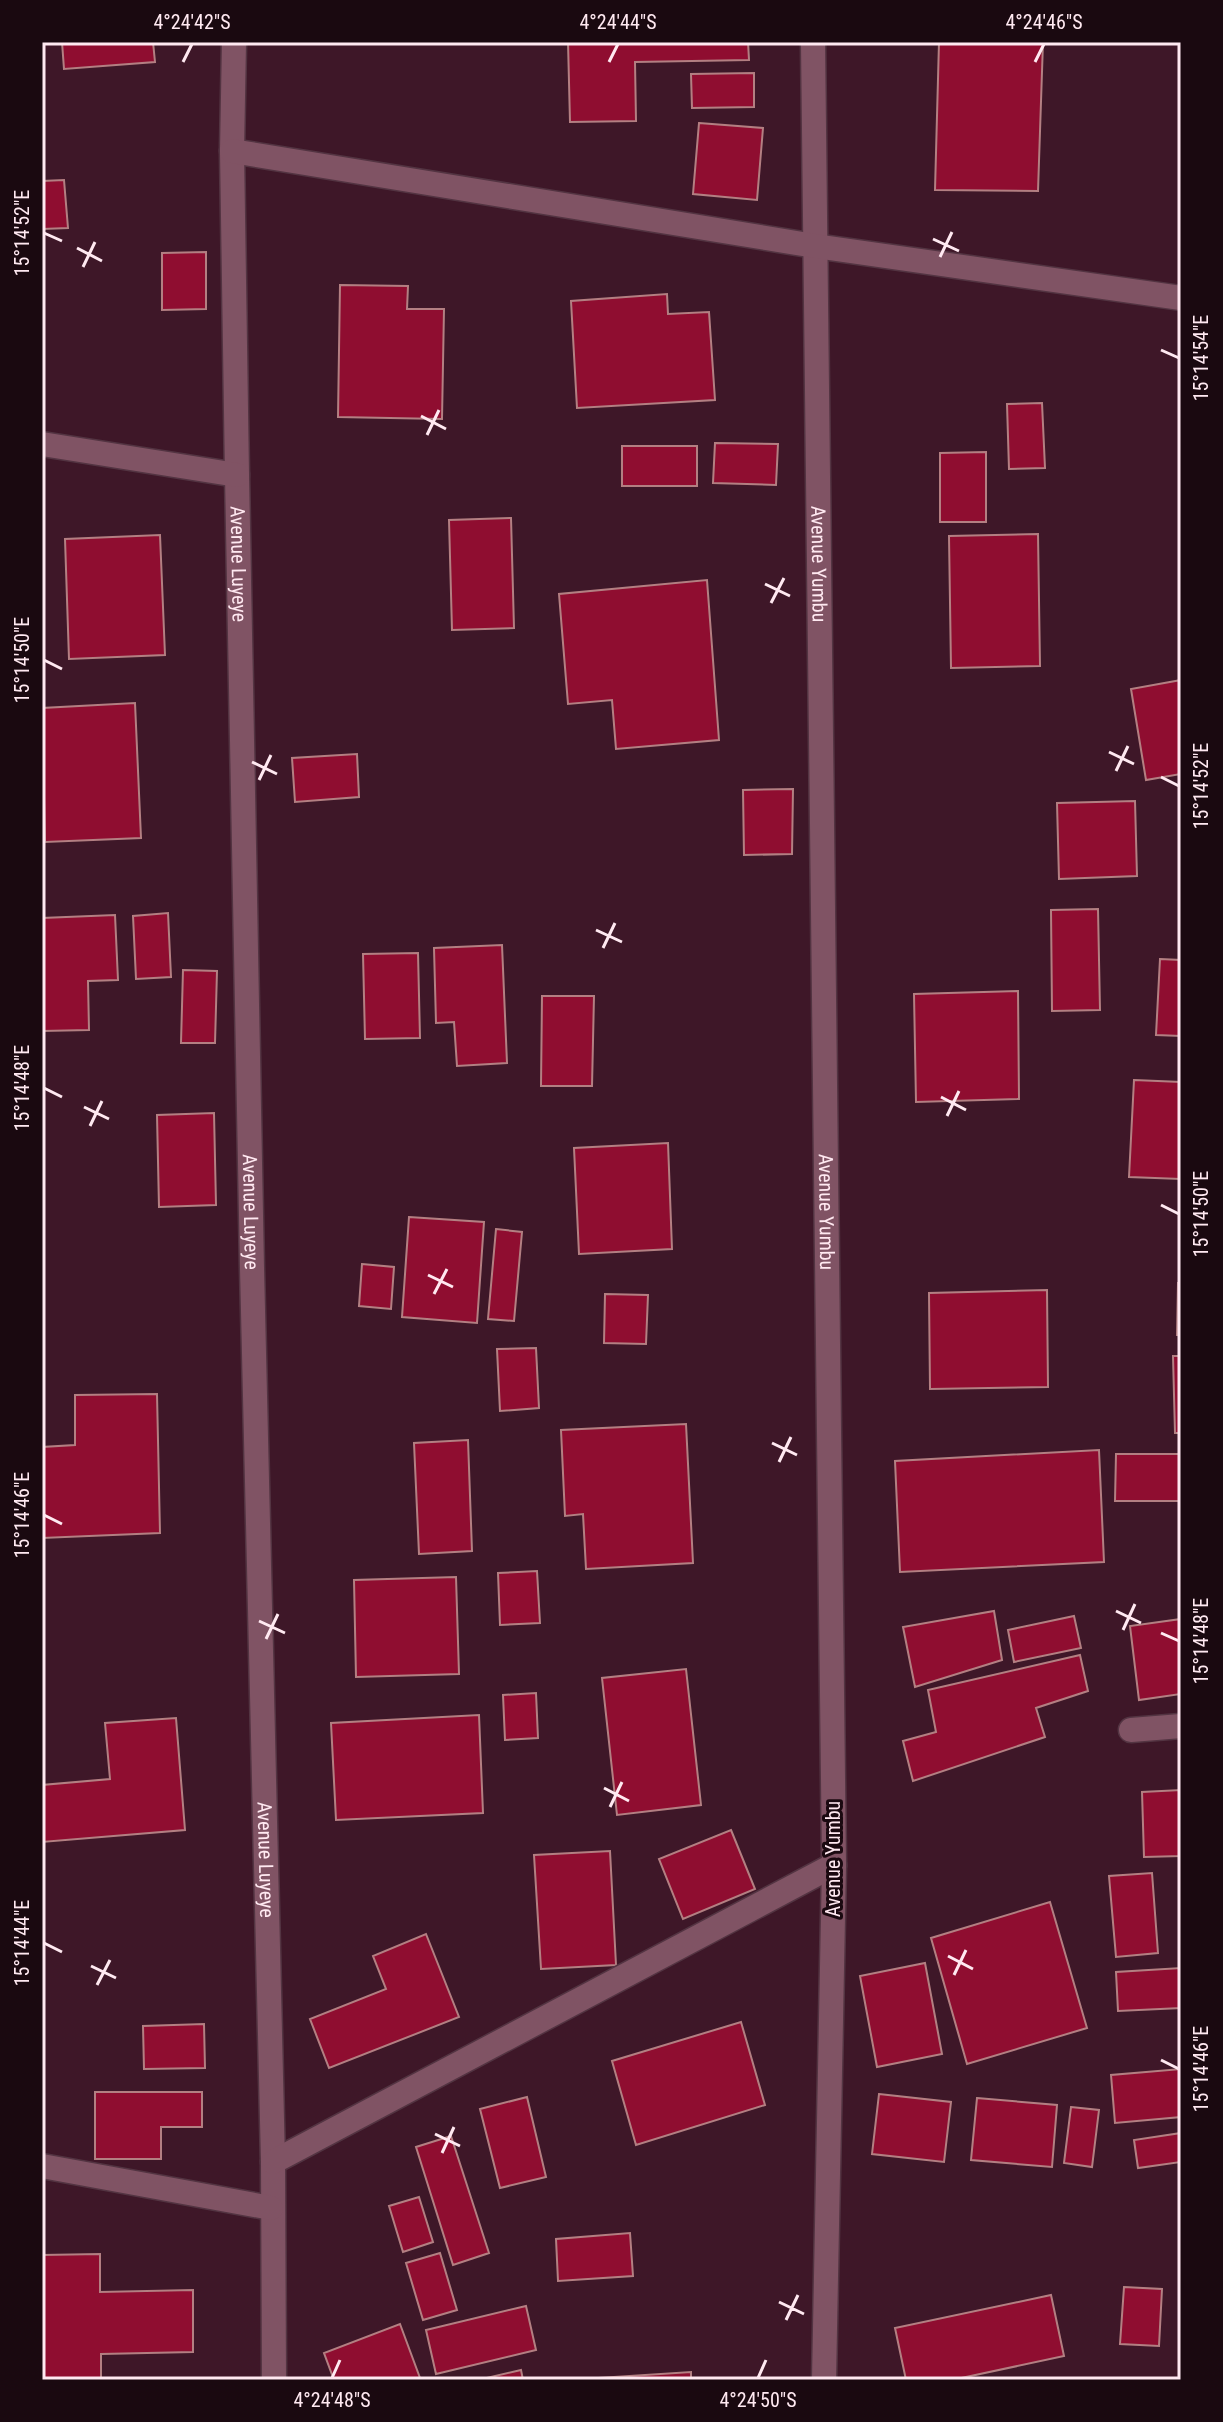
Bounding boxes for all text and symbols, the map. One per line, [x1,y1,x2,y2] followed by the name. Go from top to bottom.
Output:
[153,10,231,34] text: 4°24'42"S
[579,10,657,34] text: 4°24'44"S
[1005,10,1083,34] text: 4°24'46"S
[10,190,34,276] text: 15°14'52"E
[1189,315,1213,401] text: 15°14'54"E
[226,506,252,622] street label: Avenue Luyeye
[806,506,832,622] street label: Avenue Yumbu
[10,617,34,703] text: 15°14'50"E
[1189,743,1213,829] text: 15°14'52"E
[10,1045,34,1131] text: 15°14'48"E
[814,1153,839,1270] street label: Avenue Yumbu
[238,1154,264,1270] street label: Avenue Luyeye
[1189,1171,1213,1257] text: 15°14'50"E
[10,1472,34,1558] text: 15°14'46"E
[1189,1598,1213,1684] text: 15°14'48"E
[253,1801,279,1918] street label: Avenue Luyeye
[821,1801,845,1917] street label: Avenue Yumbu
[10,1900,34,1986] text: 15°14'44"E
[1189,2026,1213,2112] text: 15°14'46"E
[293,2388,371,2412] text: 4°24'48"S
[719,2388,797,2412] text: 4°24'50"S

